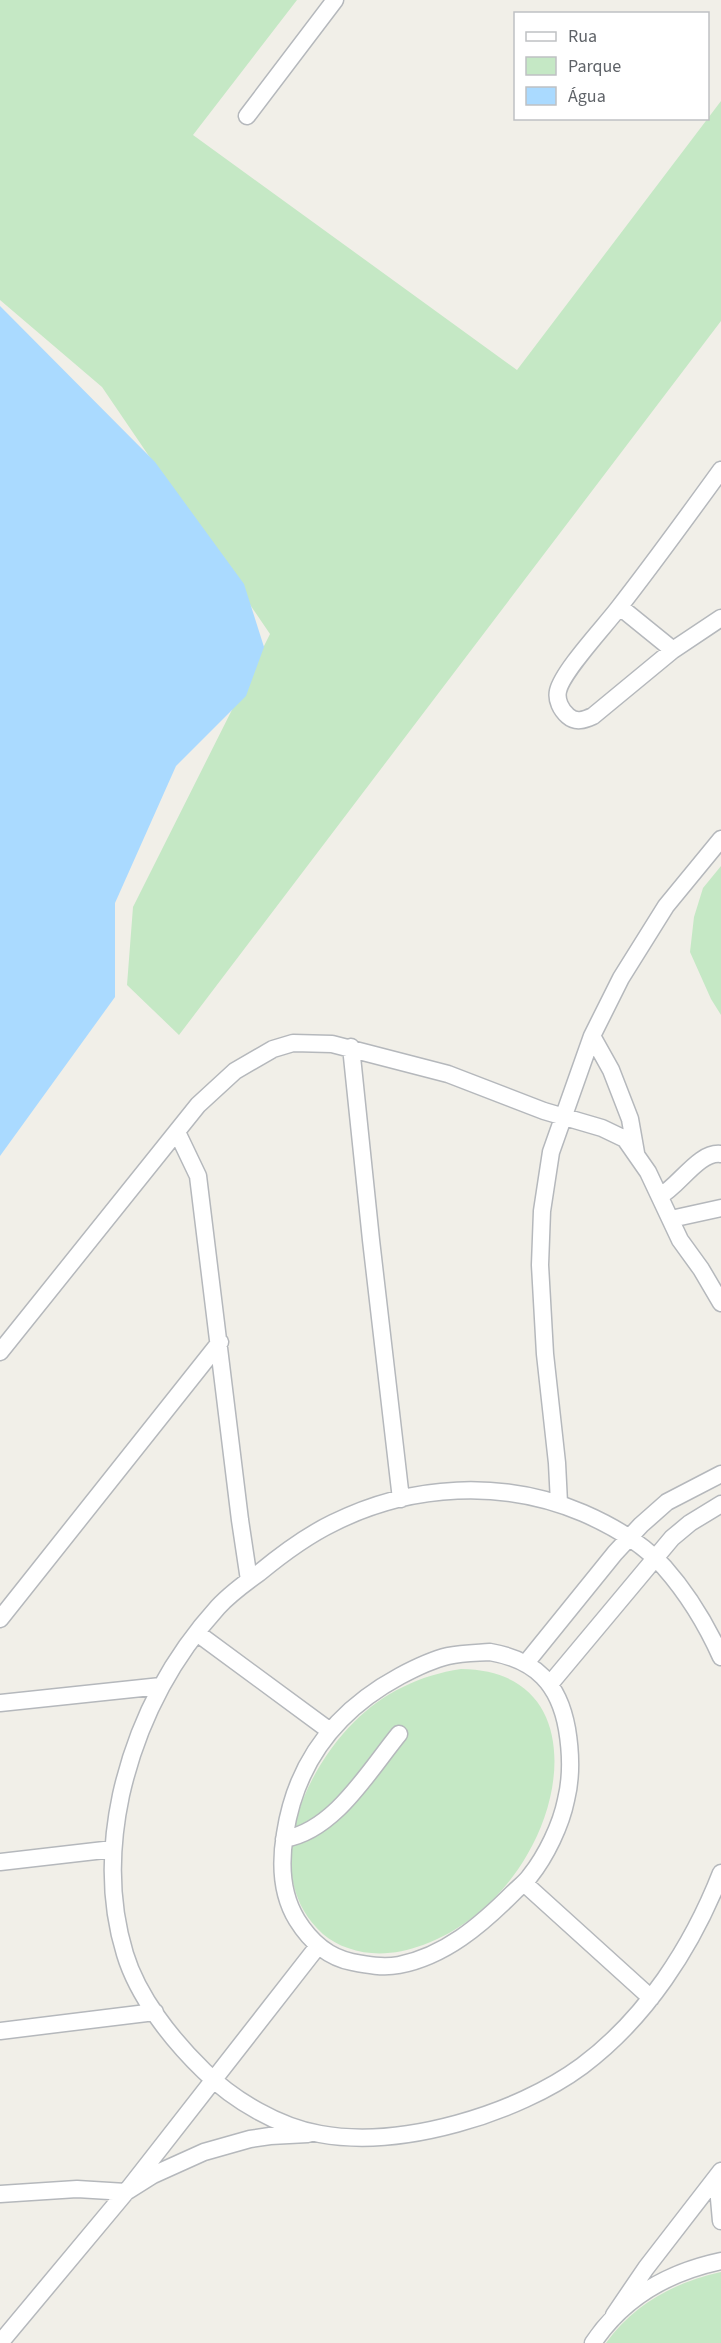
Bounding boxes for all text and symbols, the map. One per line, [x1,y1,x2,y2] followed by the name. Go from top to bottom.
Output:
[514,12,709,120] legend
[568,24,597,49] text: Rua
[568,54,621,79] text: Parque
[568,84,606,109] text: Água

